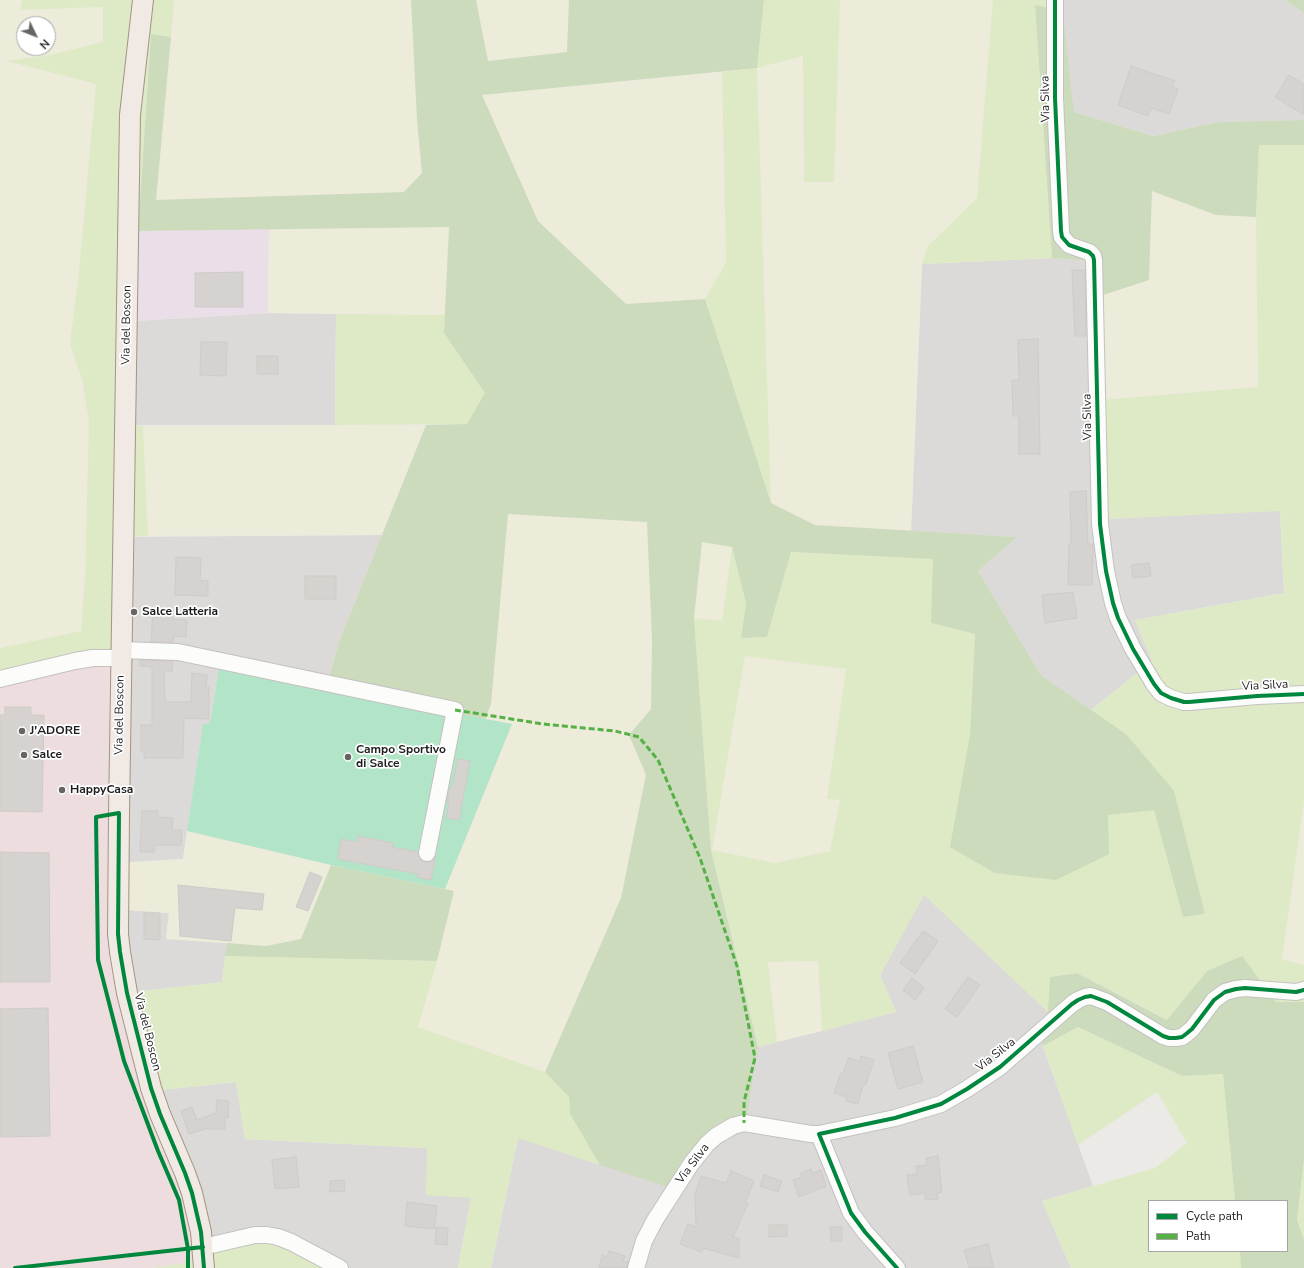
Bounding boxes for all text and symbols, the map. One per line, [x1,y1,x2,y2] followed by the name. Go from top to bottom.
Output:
[16,16,56,56] north arrow
[36,36,53,52] text: N
[1038,76,1054,122] street label: Via Silva
[119,285,135,365] street label: Via del Boscon
[1080,394,1096,440] street label: Via Silva
[142,605,218,619] place label: Salce Latteria
[129,607,139,617] marker: Salce Latteria
[112,675,128,755] street label: Via del Boscon
[1241,678,1289,694] street label: Via Silva
[30,724,80,738] place label: J'ADORE
[17,726,27,736] marker: J'ADORE
[356,743,446,771] place label: Campo Sportivo di Salce
[32,748,62,762] place label: Salce
[19,750,29,760] marker: Salce
[343,752,353,762] marker: Campo Sportivo di Salce
[70,783,133,797] place label: HappyCasa
[57,785,67,795] marker: HappyCasa
[130,991,164,1073] street label: Via del Boscon
[973,1035,1019,1075] street label: Via Silva
[673,1141,713,1187] street label: Via Silva
[1148,1200,1288,1252] legend
[1186,1208,1243,1224] text: Cycle path
[1186,1228,1211,1244] text: Path

